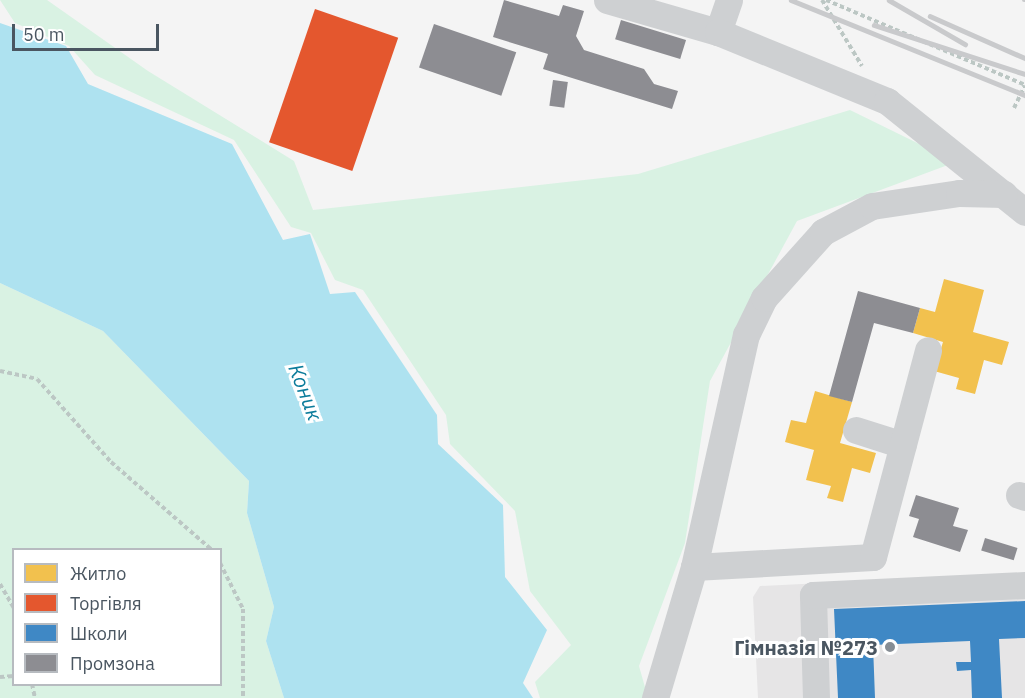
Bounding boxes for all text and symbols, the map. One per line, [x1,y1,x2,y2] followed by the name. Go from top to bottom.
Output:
[15,12,162,50] scale bar
[23,23,65,46] text: 50 m
[284,360,328,424] water label: Коник
[12,548,222,686] legend
[70,562,126,585] text: Житло
[70,592,142,615] text: Торгівля
[70,622,128,645] text: Школи
[734,635,878,659] place label: Гімназія №273
[883,640,897,654] marker: Гімназія №273
[70,652,155,675] text: Промзона

